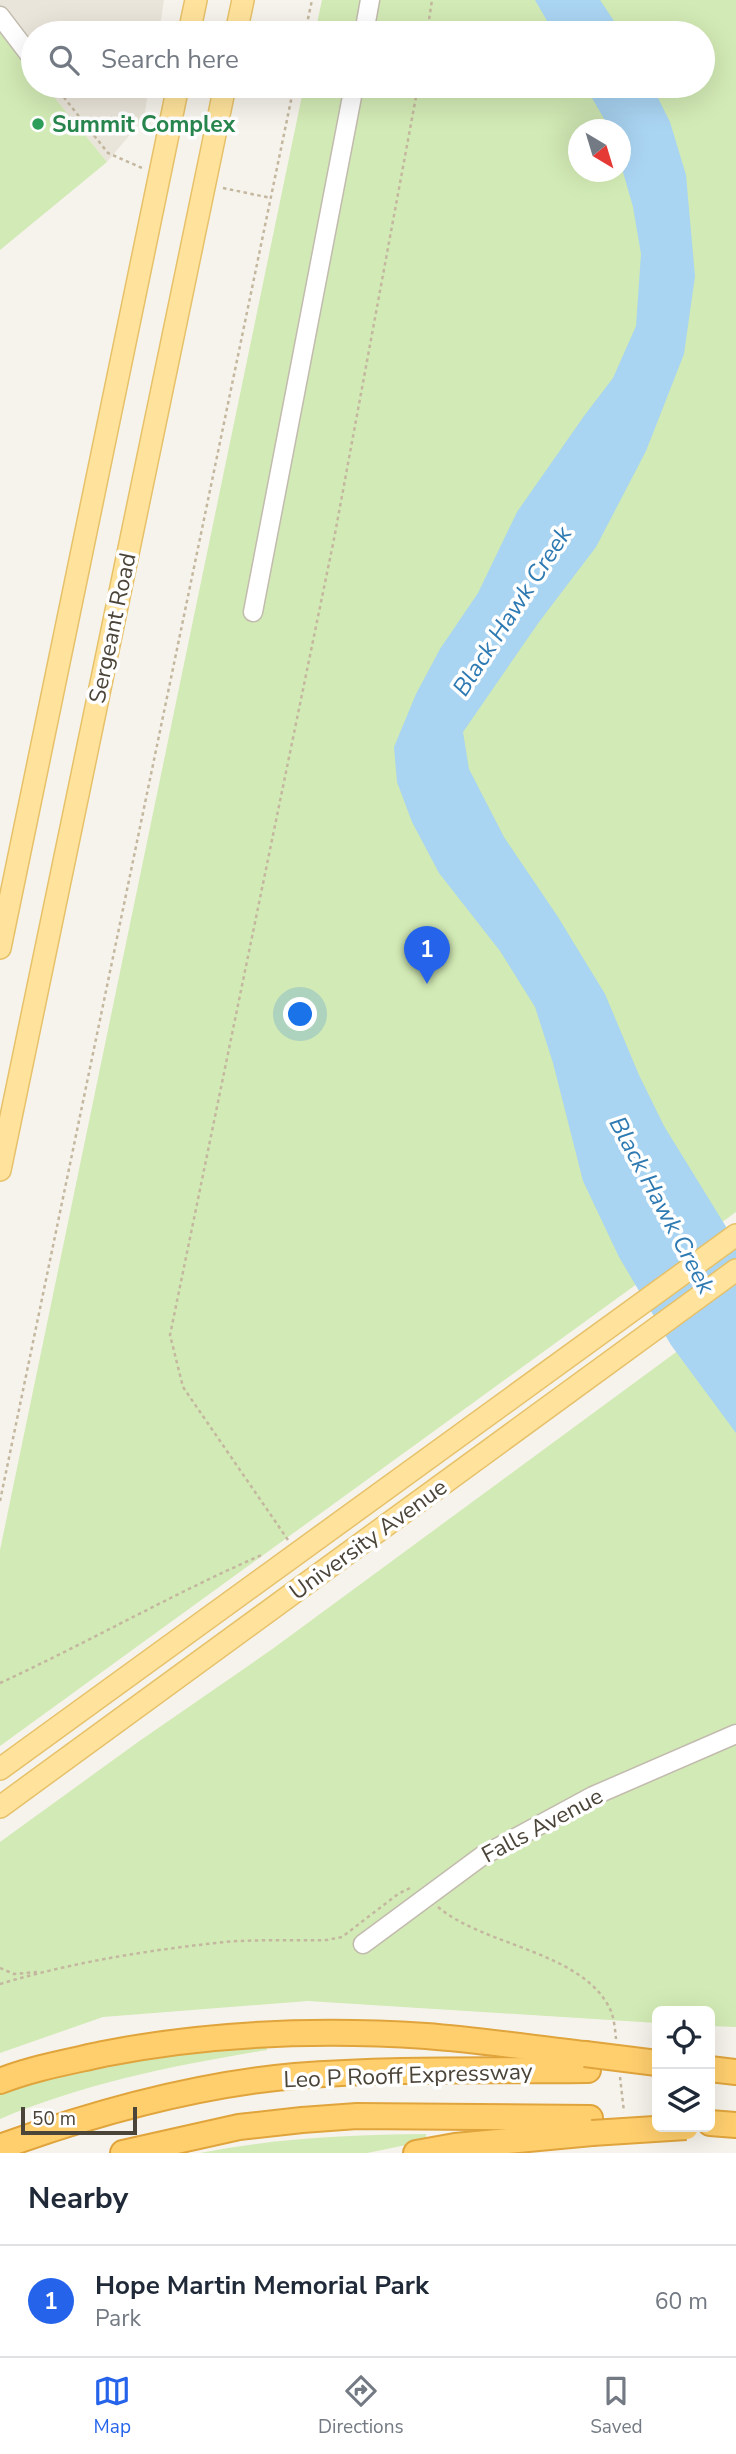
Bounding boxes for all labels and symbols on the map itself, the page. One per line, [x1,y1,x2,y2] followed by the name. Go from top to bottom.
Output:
[52,109,236,140] place label: Summit Complex
[30,116,46,132] marker: Summit Complex
[568,119,631,182] north arrow
[445,519,580,702] water label: Black Hawk Creek
[81,550,144,706] street label: Sergeant Road
[404,926,450,984] pin: 1
[283,997,317,1031] your location
[602,1111,723,1300] water label: Black Hawk Creek
[283,1472,453,1607] street label: University Avenue
[476,1781,608,1870] street label: Falls Avenue
[283,2056,533,2095] street label: Leo P Rooff Expressway
[21,2104,136,2136] scale bar

